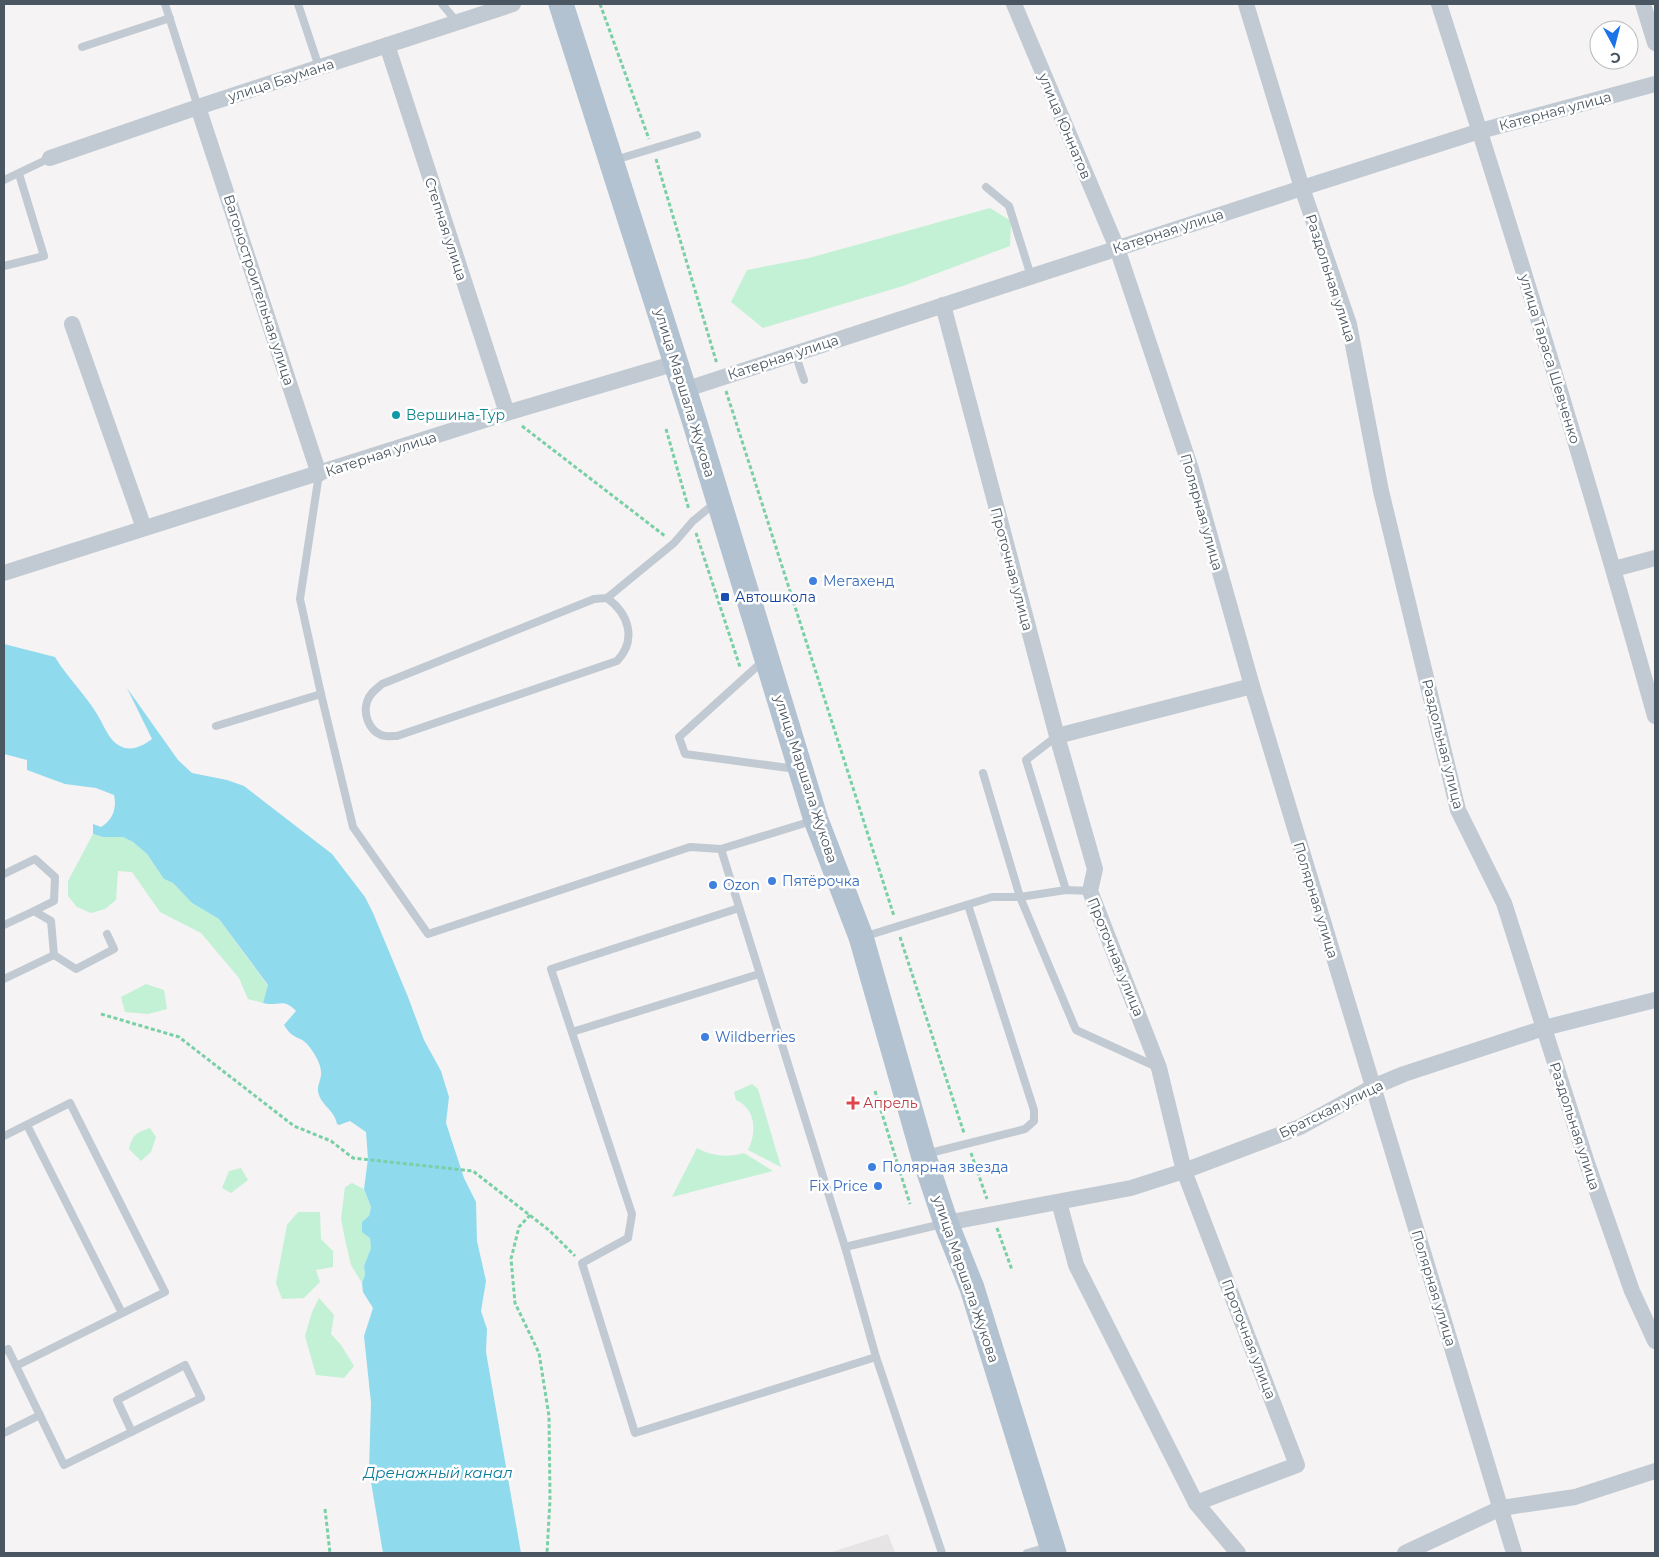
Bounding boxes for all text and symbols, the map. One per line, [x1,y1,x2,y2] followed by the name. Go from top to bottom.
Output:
[1589,20,1639,70] north arrow
[1609,48,1622,67] text: С
[225,54,336,106] street label: улица Баумана
[1034,69,1095,182] street label: улица Юннатов
[1497,87,1613,135] street label: Катерная улица
[421,175,471,283] street label: Степная улица
[220,192,298,388] street label: Вагоностроительная улица
[1110,205,1226,257] street label: Катерная улица
[1302,212,1360,344] street label: Раздольная улица
[1515,271,1584,446] street label: улица Тараса Шевченко
[650,305,719,480] street label: улица Маршала Жукова
[725,331,841,383] street label: Катерная улица
[406,406,505,424] place label: Вершина-Тур
[390,409,402,421] marker: Вершина-Тур
[323,428,439,480] street label: Катерная улица
[1177,451,1227,573] street label: Полярная улица
[987,505,1037,633] street label: Проточная улица
[823,572,894,590] place label: Мегахенд
[807,575,819,587] marker: Мегахенд
[735,588,816,606] place label: Автошкола
[719,591,731,603] marker: Автошкола
[1418,677,1468,811] street label: Раздольная улица
[770,692,842,865] street label: улица Маршала Жукова
[1290,840,1342,960] street label: Полярная улица
[782,872,860,890] place label: Пятёрочка
[766,875,778,887] marker: Пятёрочка
[723,876,760,894] place label: Ozon
[707,879,719,891] marker: Ozon
[1084,895,1148,1019] street label: Проточная улица
[715,1028,796,1046] place label: Wildberries
[699,1031,711,1043] marker: Wildberries
[1546,1060,1604,1192] street label: Раздольная улица
[1276,1076,1386,1142] street label: Братская улица
[863,1094,918,1112] place label: Апрель
[847,1097,859,1109] marker: Апрель
[882,1158,1009,1176] place label: Полярная звезда
[866,1161,878,1173] marker: Полярная звезда
[809,1177,868,1195] place label: Fix Price
[872,1180,884,1192] marker: Fix Price
[929,1192,1003,1365] street label: улица Маршала Жукова
[1408,1228,1460,1348] street label: Полярная улица
[1218,1277,1280,1401] street label: Проточная улица
[361,1463,513,1482] water label: Дренажный канал

